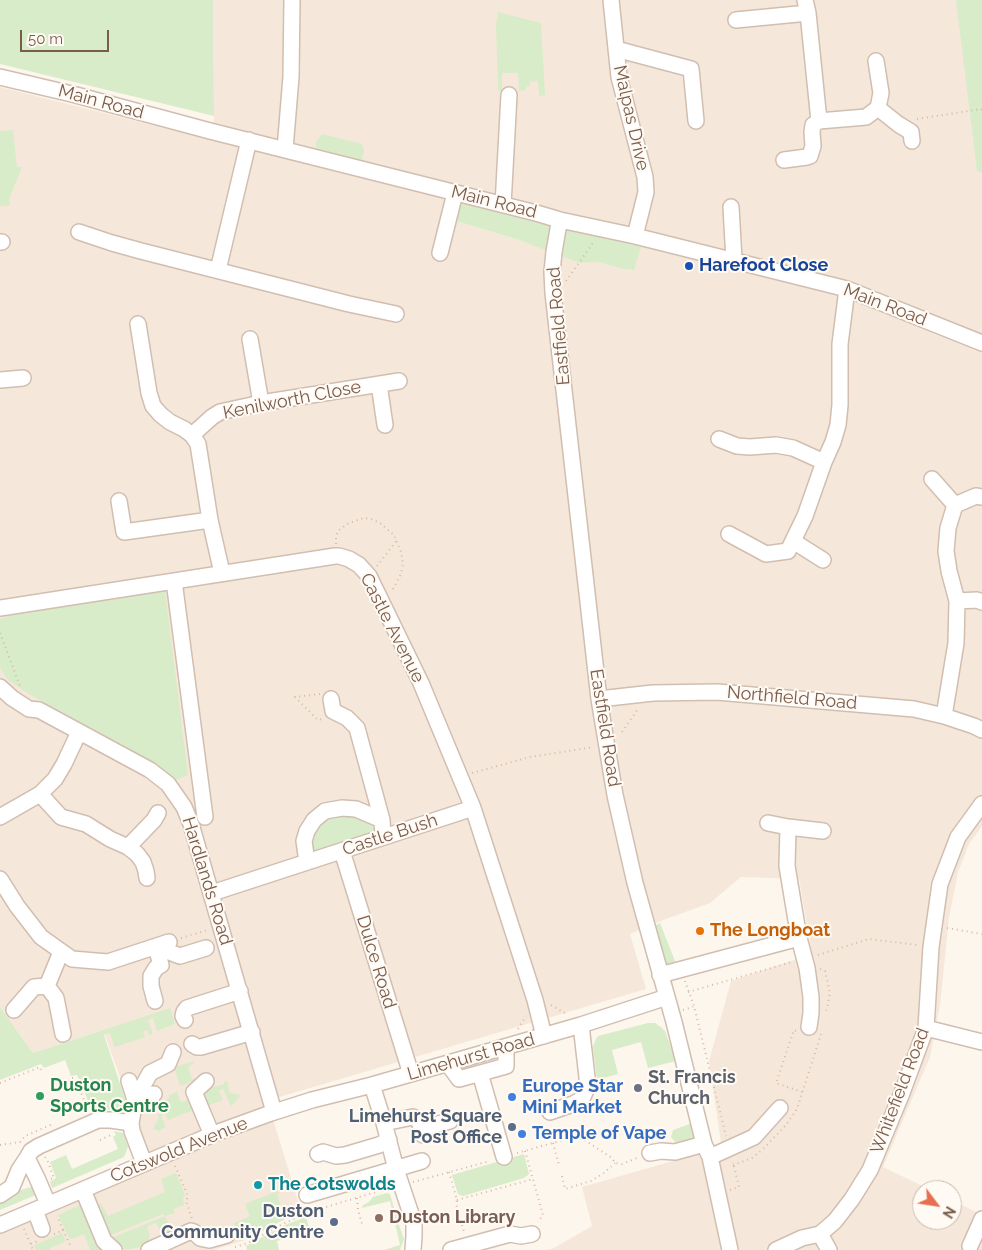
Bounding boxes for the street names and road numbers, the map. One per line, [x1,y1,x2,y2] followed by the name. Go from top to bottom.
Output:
[608,63,654,173] street label: Malpas Drive
[56,80,146,124] street label: Main Road
[449,181,539,223] street label: Main Road
[543,266,575,386] street label: Eastfield Road
[840,279,930,331] street label: Main Road
[221,376,363,424] street label: Kenilworth Close
[355,570,429,686] street label: Castle Avenue
[585,668,625,788] street label: Eastfield Road
[726,682,858,714] street label: Northfield Road
[340,809,440,861] street label: Castle Bush
[177,814,237,948] street label: Hardlands Road
[352,913,400,1011] street label: Dulce Road
[866,1025,934,1157] street label: Whitefield Road
[405,1028,537,1086] street label: Limehurst Road
[107,1113,251,1187] street label: Cotswold Avenue

